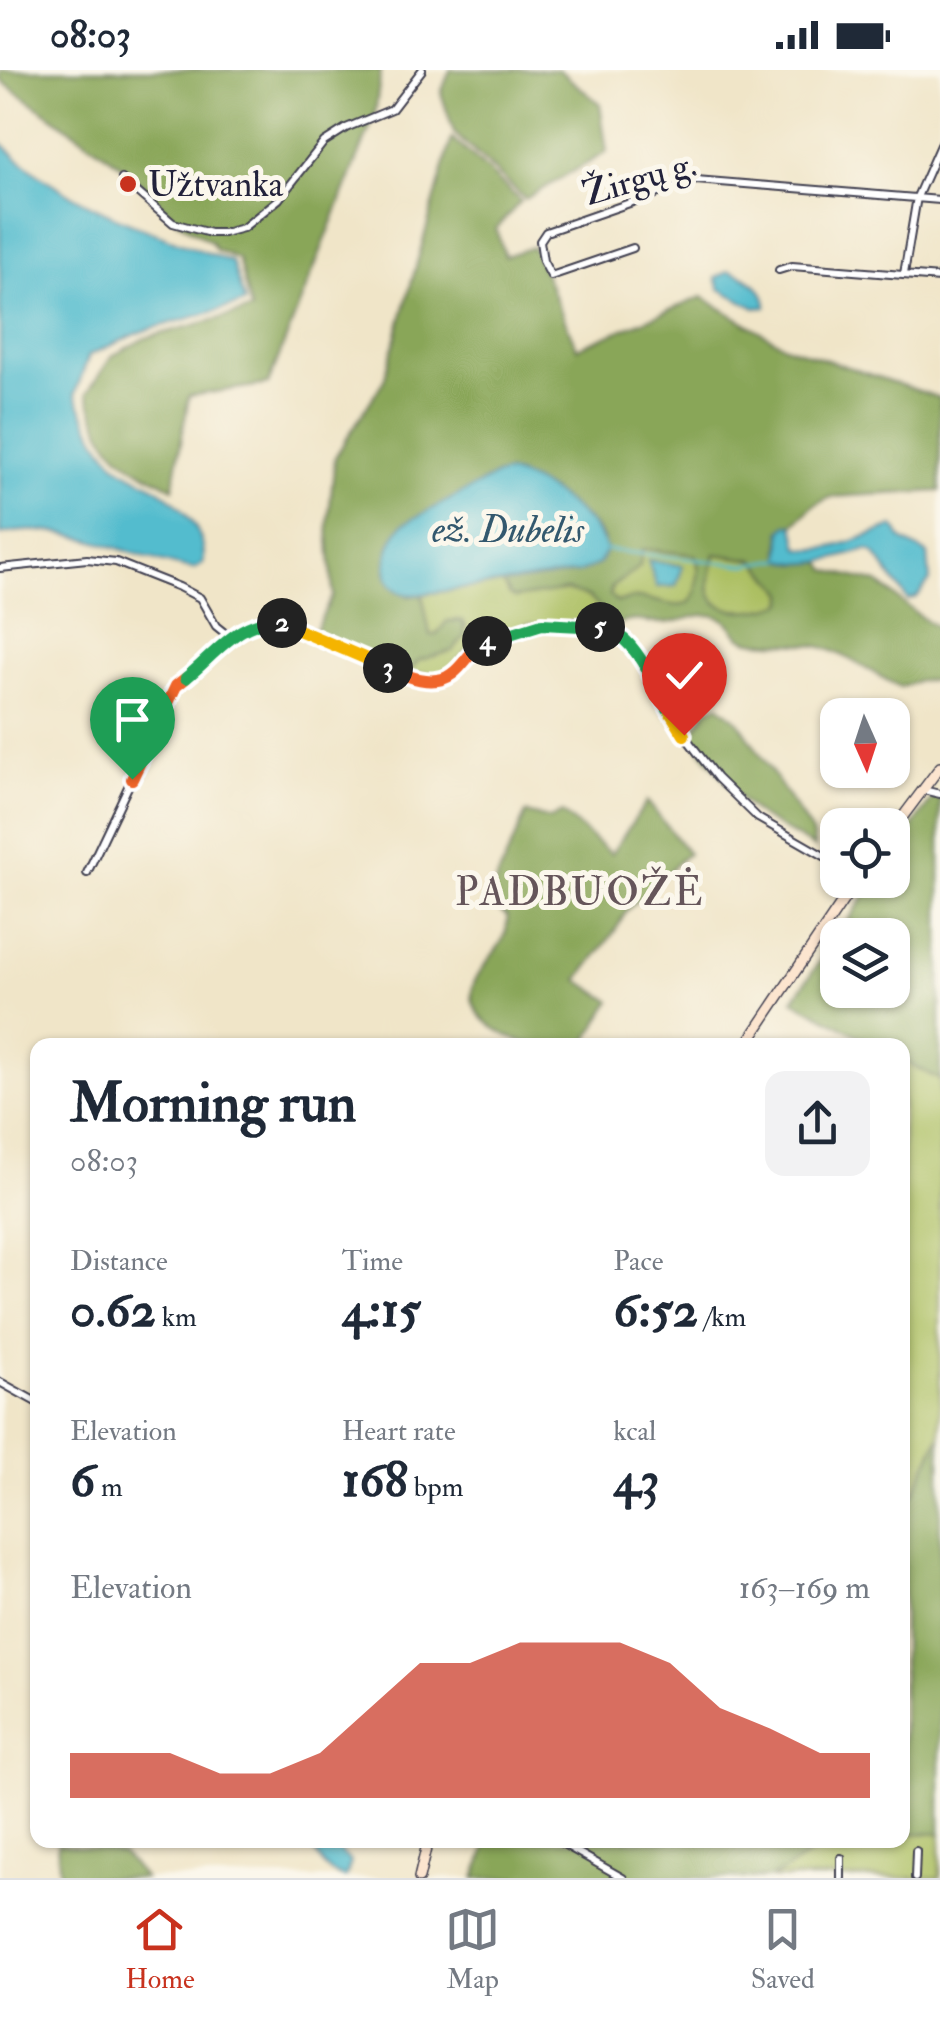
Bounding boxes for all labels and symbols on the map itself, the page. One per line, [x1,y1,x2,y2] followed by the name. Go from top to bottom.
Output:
[577,140,701,216] street label: Žirgų g.
[148,163,284,207] place label: Užtvanka
[117,173,139,195] marker: Užtvanka
[432,506,585,554] water label: ež. Dubelis
[257,598,307,648] pin: 2
[575,602,625,652] pin: 5
[462,616,512,666] pin: 4
[642,633,727,736] pin
[363,643,413,693] pin: 3
[90,677,175,780] pin
[820,698,910,788] north arrow
[455,866,705,918] district label: PADBUOŽĖ

